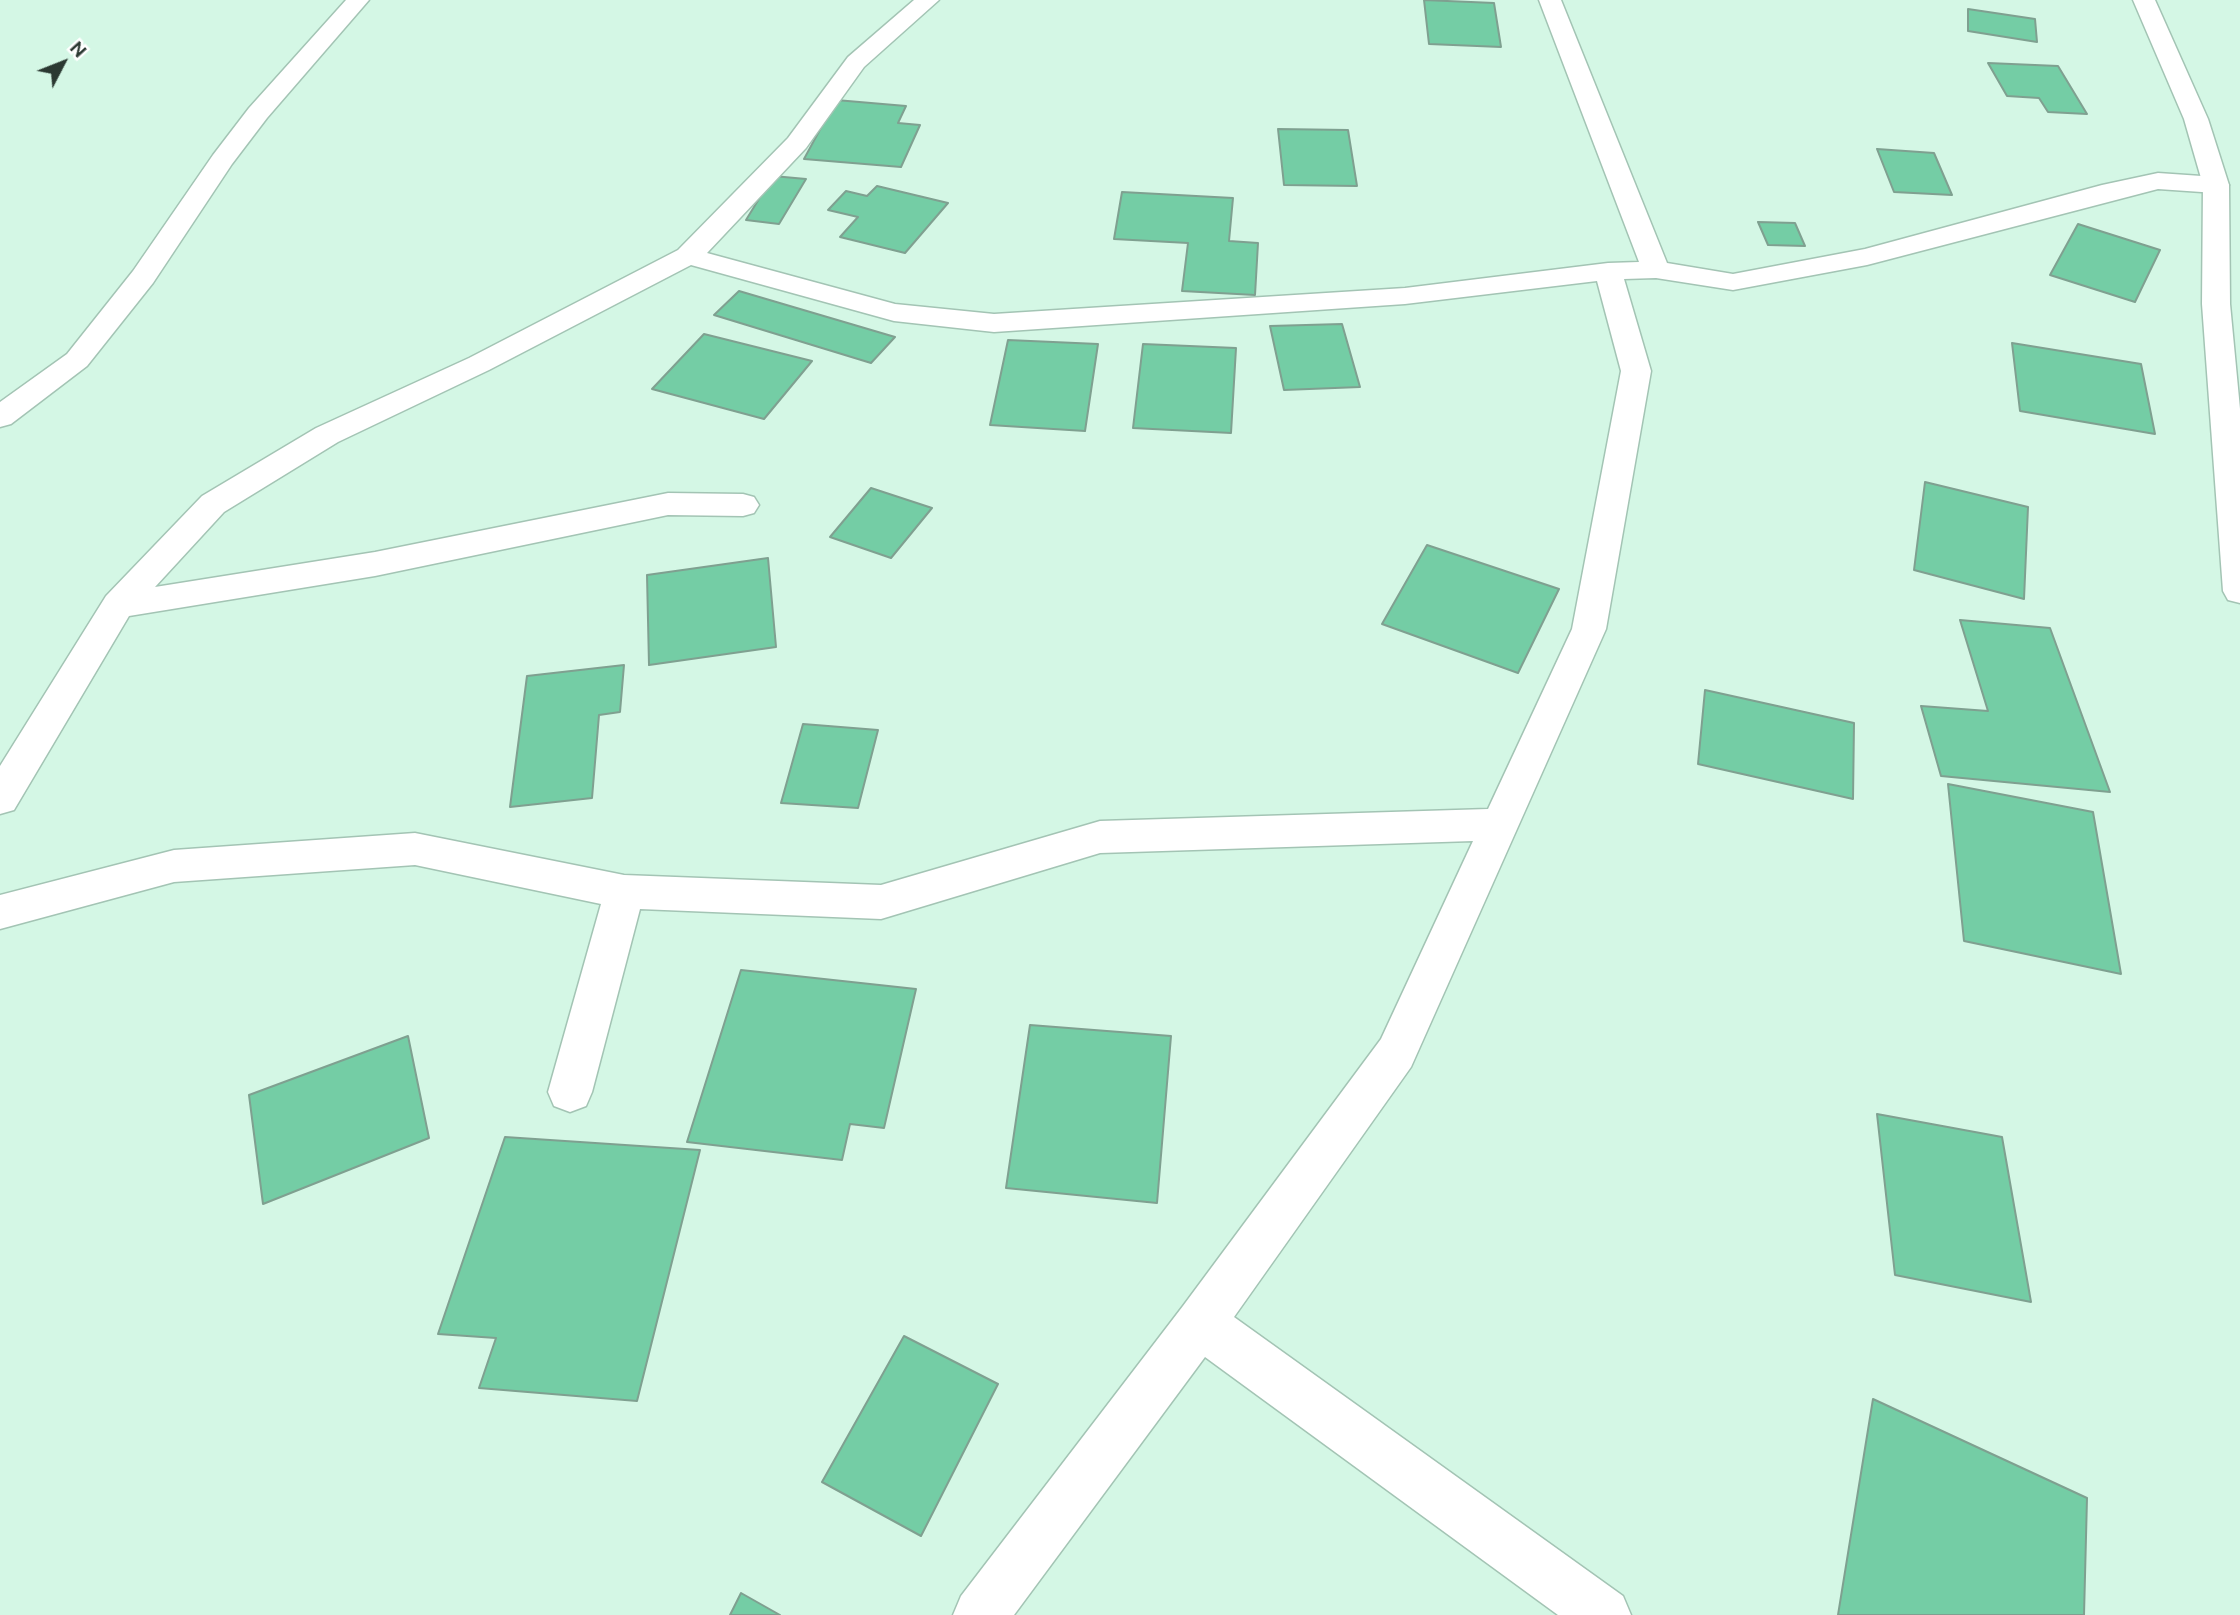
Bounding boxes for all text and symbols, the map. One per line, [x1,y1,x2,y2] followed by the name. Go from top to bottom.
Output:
[28,28,98,98] north arrow
[66,36,92,62] text: N

